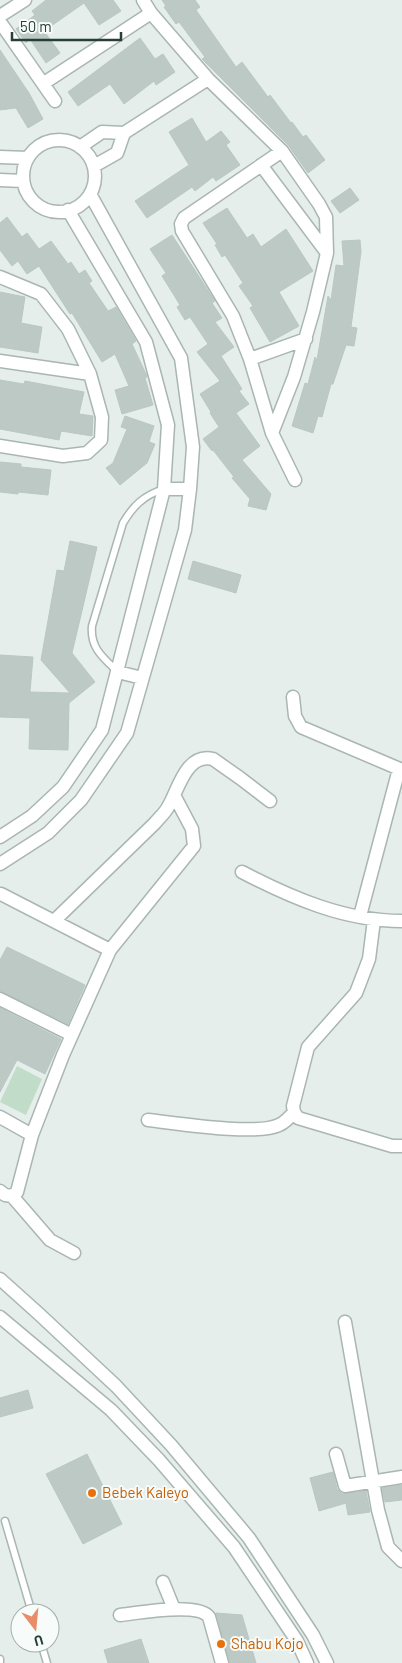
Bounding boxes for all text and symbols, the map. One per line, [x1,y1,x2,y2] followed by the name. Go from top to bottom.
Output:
[12,10,121,42] scale bar
[20,17,52,35] text: 50 m
[102,1483,189,1501] place label: Bebek Kaleyo
[86,1487,98,1499] marker: Bebek Kaleyo
[10,1603,60,1653] north arrow
[32,1632,45,1650] text: U
[231,1634,304,1652] place label: Shabu Kojo
[215,1638,227,1650] marker: Shabu Kojo

